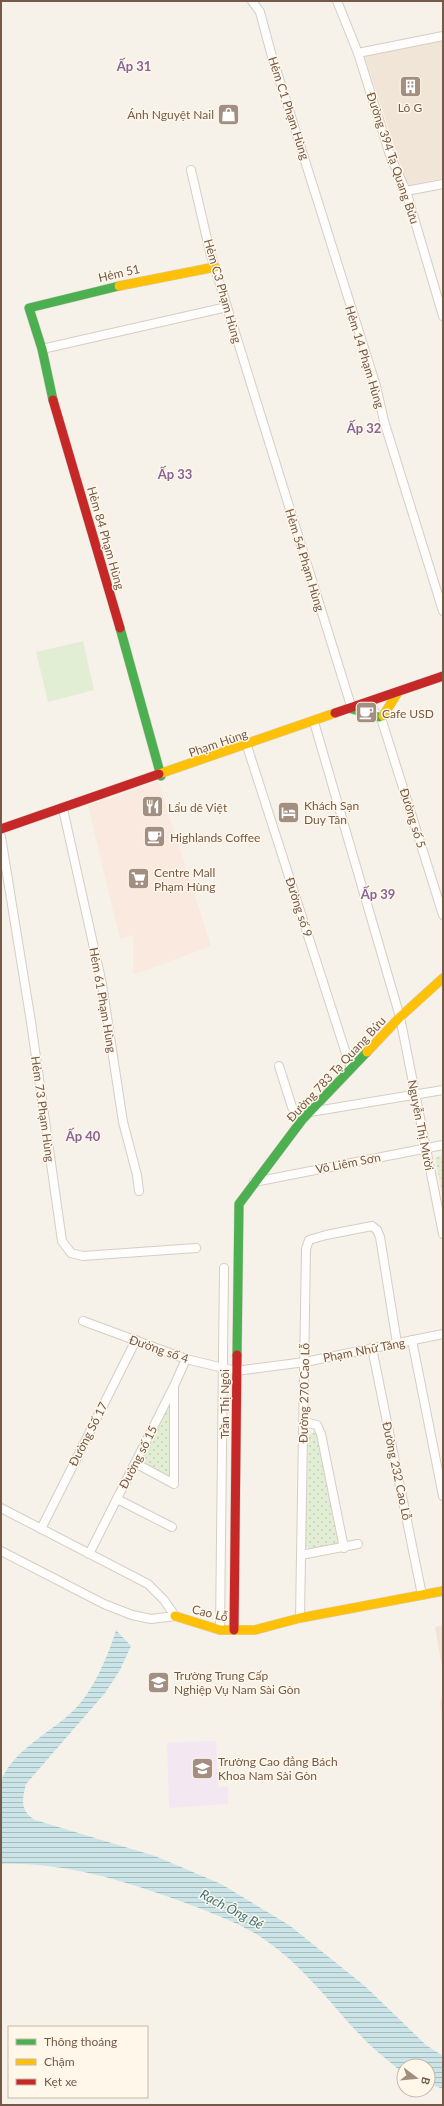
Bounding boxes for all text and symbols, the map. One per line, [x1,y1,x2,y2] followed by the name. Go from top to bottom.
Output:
[265,54,313,162] street label: Hẻm C1 Phạm Hùng
[116,57,151,74] district label: Ấp 31
[397,73,423,99] building icon: Lô G
[363,90,423,226] street label: Đường 394 Tạ Quang Bửu
[398,100,422,115] place label: Lô G
[216,101,242,127] shop icon: Ánh Nguyệt Nail
[127,107,214,122] place label: Ánh Nguyệt Nail
[201,237,245,345] street label: Hẻm C3 Phạm Hùng
[97,261,141,285] street label: Hẻm 51
[342,304,388,410] street label: Hẻm 14 Phạm Hùng
[346,419,381,436] district label: Ấp 32
[157,465,192,482] district label: Ấp 33
[84,485,128,591] street label: Hẻm 84 Phạm Hùng
[282,507,328,613] street label: Hẻm 54 Phạm Hùng
[353,700,379,726] cafe icon: Cafe USD
[382,706,434,721] place label: Cafe USD
[187,726,249,760] street label: Phạm Hùng
[397,786,429,850] street label: Đường số 5
[140,794,166,820] restaurant icon: Lẩu dê Việt
[304,798,359,827] place label: Khách Sạn Duy Tân
[275,799,301,825] hotel icon: Khách Sạn Duy Tân
[168,800,228,815] place label: Lẩu dê Việt
[142,824,168,850] cafe icon: Highlands Coffee
[170,830,260,845] place label: Highlands Coffee
[154,865,215,894] place label: Centre Mall Phạm Hùng
[126,866,152,892] supermarket icon: Centre Mall Phạm Hùng
[282,875,316,939] street label: Đường số 9
[360,885,395,902] district label: Ấp 39
[86,946,120,1054] street label: Hẻm 61 Phạm Hùng
[283,1013,389,1125] street label: Đường 783 Tạ Quang Bửu
[28,1055,58,1163] street label: Hẻm 73 Phạm Hùng
[405,1078,437,1172] street label: Nguyễn Thị Mười
[65,1127,101,1144] district label: Ấp 40
[314,1149,382,1177] street label: Võ Liêm Sơn
[127,1332,191,1366] street label: Đường số 4
[322,1335,406,1365] street label: Phạm Nhữ Tăng
[296,1343,312,1443] street label: Đường 270 Cao Lỗ
[217,1369,232,1439] street label: Trần Thị Ngôi
[65,1399,111,1469] street label: Đường Số 17
[379,1420,415,1522] street label: Đường 232 Cao Lỗ
[116,1423,160,1491] street label: Đường số 15
[191,1601,230,1625] street label: Cao Lỗ
[174,1668,300,1697] place label: Trường Trung Cấp Nghiệp Vụ Nam Sài Gòn
[146,1669,172,1695] school or university icon: Trường Trung Cấp Nghiệp Vụ Nam Sài Gòn
[218,1754,338,1783] place label: Trường Cao đẳng Bách Khoa Nam Sài Gòn
[189,1755,215,1781] school or university icon: Trường Cao đẳng Bách Khoa Nam Sài Gòn
[198,1886,266,1932] water label: Rạch Ông Bé
[8,2026,148,2098] legend
[44,2034,117,2049] text: Thông thoáng
[44,2054,75,2069] text: Chậm
[396,2058,436,2098] north arrow
[44,2074,77,2089] text: Kẹt xe
[419,2076,433,2086] text: B

